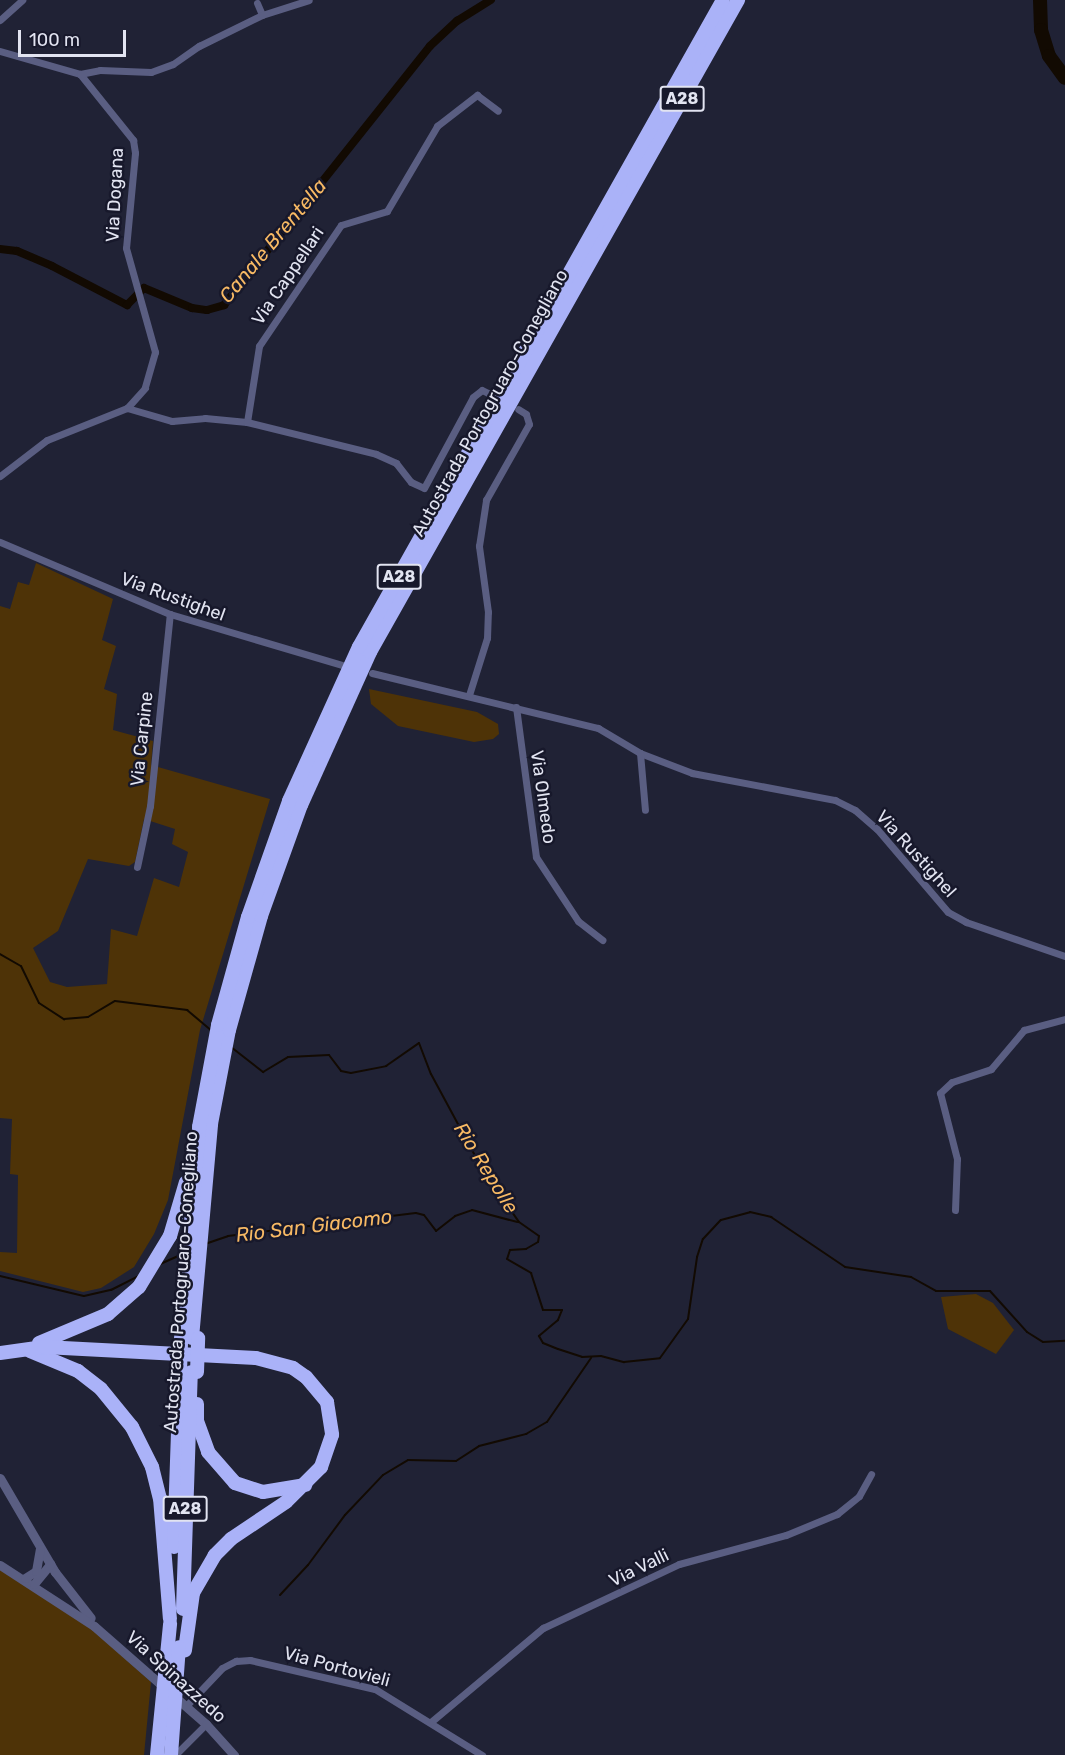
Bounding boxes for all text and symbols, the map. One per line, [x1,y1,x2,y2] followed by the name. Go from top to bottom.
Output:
[21,18,129,56] scale bar
[29,29,80,51] text: 100 m
[660,86,704,112] road number: A28
[102,147,128,243] street label: Via Dogana
[214,174,332,308] water label: Canale Brentella
[247,223,329,329] street label: Via Cappellari
[407,266,573,540] street label: Autostrada Portogruaro-Conegliano
[376,564,422,590] road number: A28
[118,568,228,626] street label: Via Rustighel
[126,690,158,788] street label: Via Carpine
[526,749,560,845] street label: Via Olmedo
[871,806,961,902] street label: Via Rustighel
[449,1118,523,1218] water label: Rio Repolle
[160,1131,202,1433] street label: Autostrada Portogruaro-Conegliano
[234,1204,394,1248] water label: Rio San Giacomo
[162,1496,207,1522] road number: A28
[605,1544,673,1592] street label: Via Valli
[122,1627,230,1727] street label: Via Spinazzedo
[281,1642,393,1692] street label: Via Portovieli

